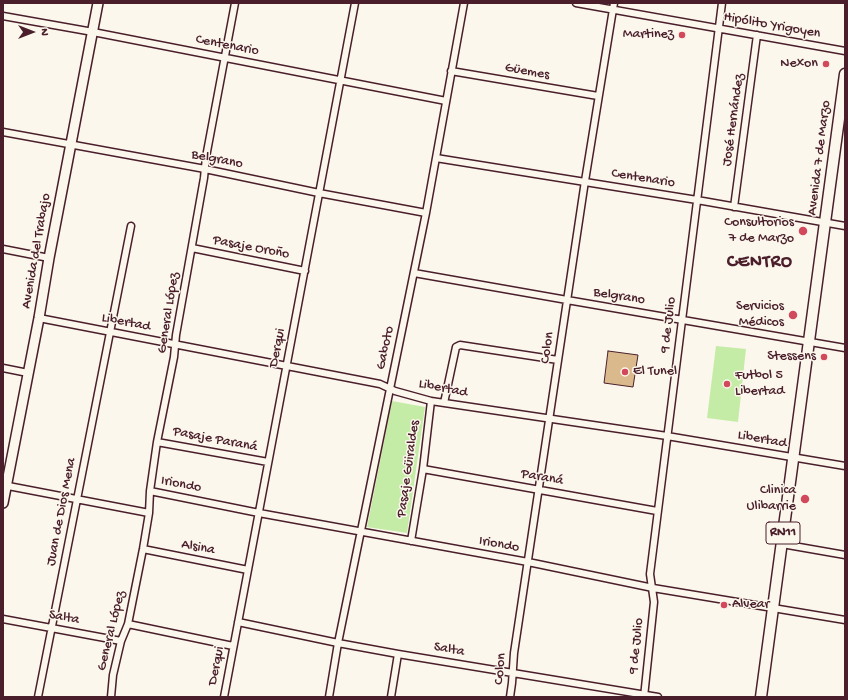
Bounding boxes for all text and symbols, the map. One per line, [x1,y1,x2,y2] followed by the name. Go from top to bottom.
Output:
[722,9,822,43] street label: Hipólito Yrigoyen
[12,12,52,52] north arrow
[623,27,674,43] place label: Martinez
[38,28,50,36] text: N
[677,30,687,40] marker: Martinez
[194,32,260,60] street label: Centenario
[780,56,818,72] place label: Nexon
[821,59,831,69] marker: Nexon
[503,60,551,84] street label: Güemes
[719,73,749,167] street label: José Hernández
[805,99,835,217] street label: Avenida 7 de Marzo
[190,147,244,173] street label: Belgrano
[610,166,676,192] street label: Centenario
[19,192,55,310] street label: Avenida del Trabajo
[724,215,794,248] place label: Consultorios 7 de Marzo
[797,225,809,237] marker: Consultorios 7 de Marzo
[211,232,291,264] street label: Pasaje Oroño
[727,252,793,274] district label: CENTRO
[154,271,184,355] street label: General López
[592,285,646,309] street label: Belgrano
[657,296,681,354] street label: 9 de Julio
[736,299,784,332] place label: Servicios Médicos
[787,309,799,321] marker: Servicios Médicos
[100,310,152,336] street label: Libertad
[373,325,399,371] street label: Gaboto
[266,327,290,369] street label: Derqui
[537,331,559,365] street label: Colon
[767,349,816,365] place label: Stessens
[819,352,829,362] marker: Stessens
[633,364,677,380] place label: El Tunel
[620,367,630,377] marker: El Tunel
[735,368,784,400] place label: Futbol 5 Libertad
[417,376,469,402] street label: Libertad
[722,379,732,389] marker: Futbol 5 Libertad
[394,419,424,519] street label: Pasaje Güiraldes
[171,424,259,456] street label: Pasaje Paraná
[736,427,788,453] street label: Libertad
[43,457,81,567] street label: Juan de Dios Mena
[520,466,564,490] street label: Paraná
[159,473,203,497] street label: Iriondo
[746,483,796,516] place label: Clinica Ulibarrie
[799,493,811,505] marker: Clinica Ulibarrie
[766,522,800,544] road number: RN11
[477,533,521,557] street label: Iriondo
[180,537,216,559] street label: Alsina
[94,589,130,673] street label: General López
[732,597,769,613] place label: Alvear
[719,600,729,610] marker: Alvear
[47,607,81,629] street label: Salta
[626,617,648,675] street label: 9 de Julio
[432,639,466,661] street label: Salta
[205,645,229,687] street label: Derqui
[491,652,511,686] street label: Colon

